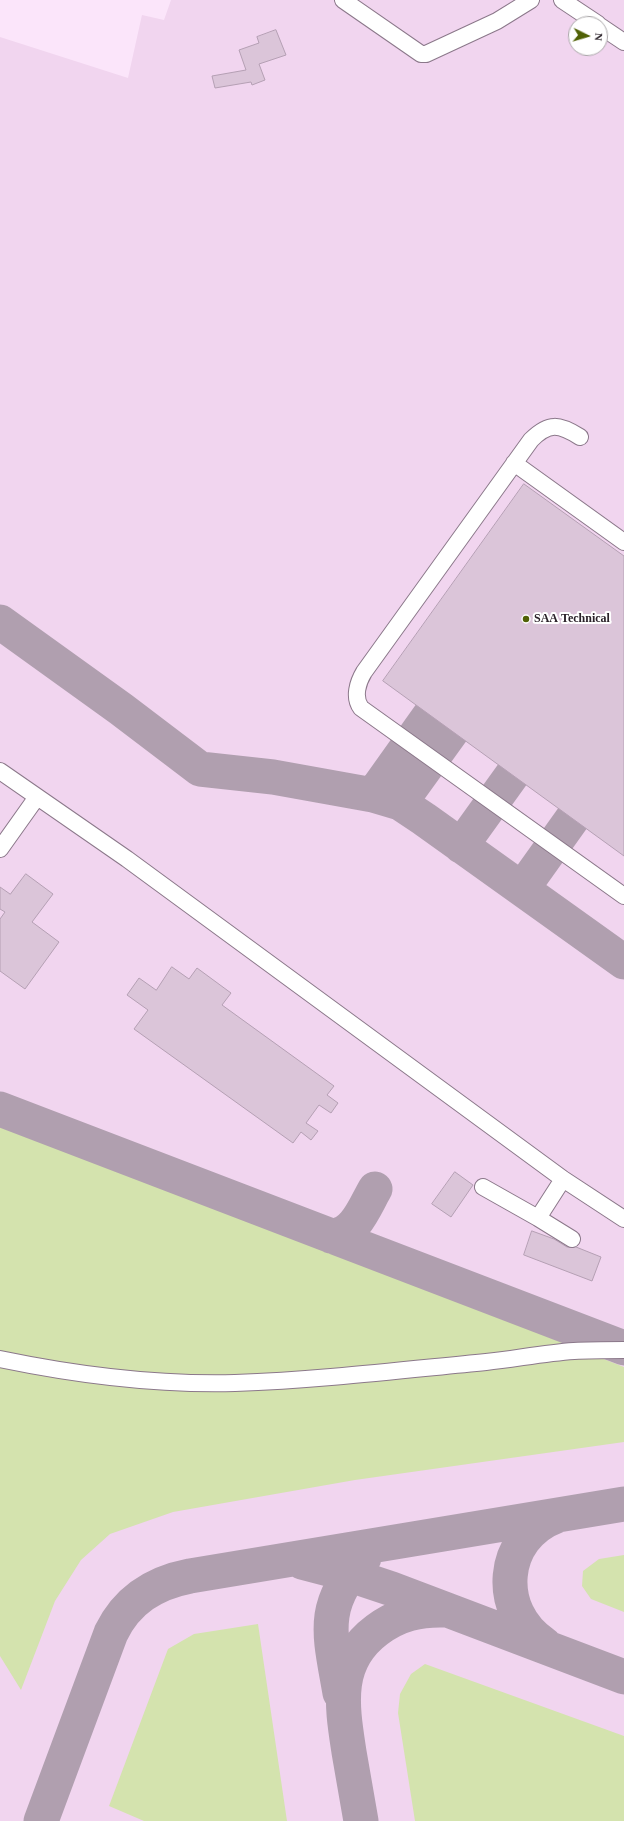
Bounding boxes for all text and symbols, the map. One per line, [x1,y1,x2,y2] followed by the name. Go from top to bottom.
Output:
[568,16,608,56] north arrow
[593,32,605,41] text: N
[534,612,610,626] place label: SAA Technical
[521,614,531,624] marker: SAA Technical

